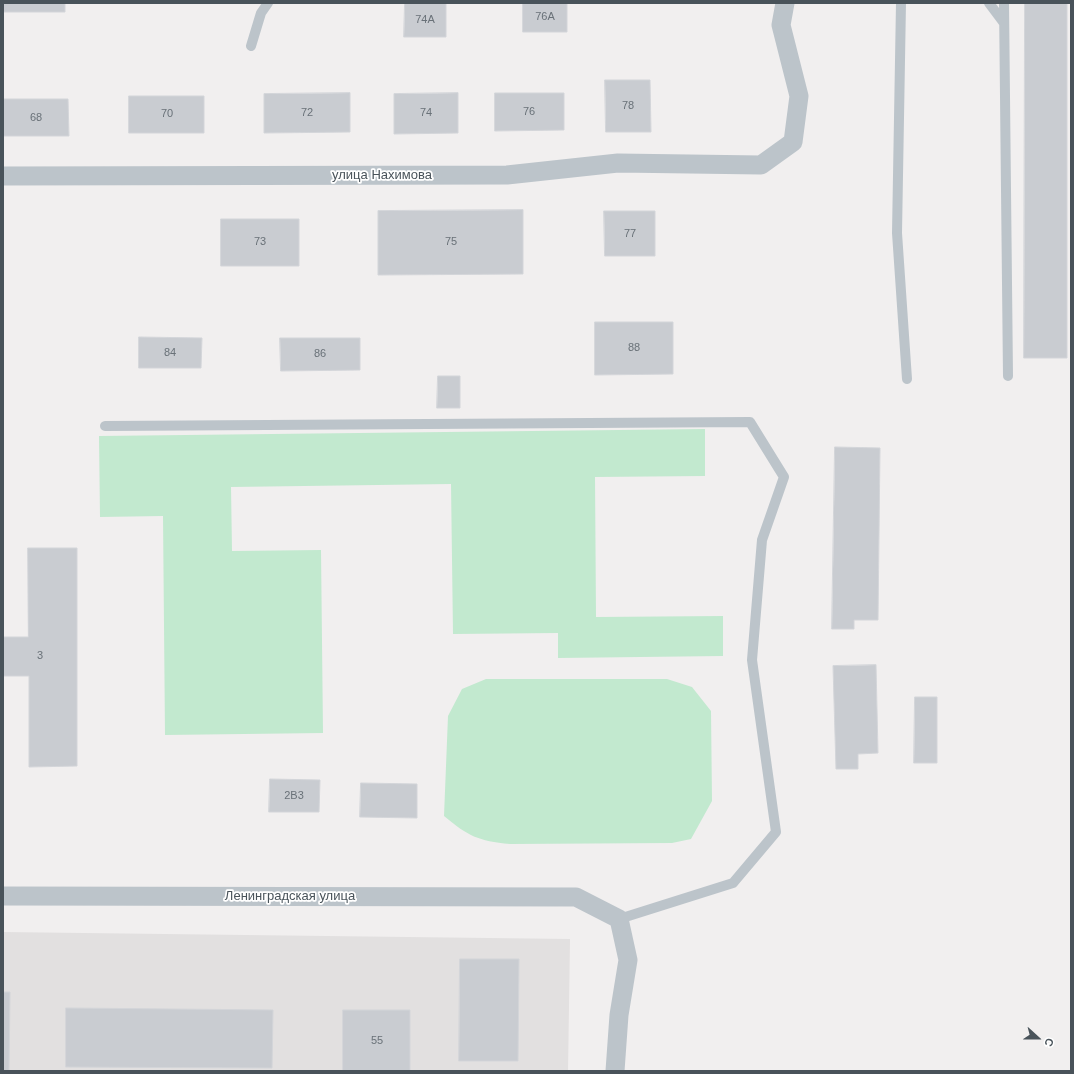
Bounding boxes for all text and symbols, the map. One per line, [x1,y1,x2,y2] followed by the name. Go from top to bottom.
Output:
[535,10,555,24] house number: 76А
[415,13,435,27] house number: 74А
[622,99,634,113] house number: 78
[523,105,535,119] house number: 76
[301,106,313,120] house number: 72
[420,106,432,120] house number: 74
[161,107,173,121] house number: 70
[30,111,42,125] house number: 68
[332,167,432,183] street label: улица Нахимова
[624,227,636,241] house number: 77
[254,235,266,249] house number: 73
[445,235,457,249] house number: 75
[628,341,640,355] house number: 88
[164,346,176,360] house number: 84
[314,347,326,361] house number: 86
[37,649,43,663] house number: 3
[284,789,304,803] house number: 2В3
[225,888,355,904] street label: Ленинградская улица
[1018,1018,1058,1058] north arrow
[371,1034,383,1048] house number: 55
[1042,1036,1056,1048] text: С

